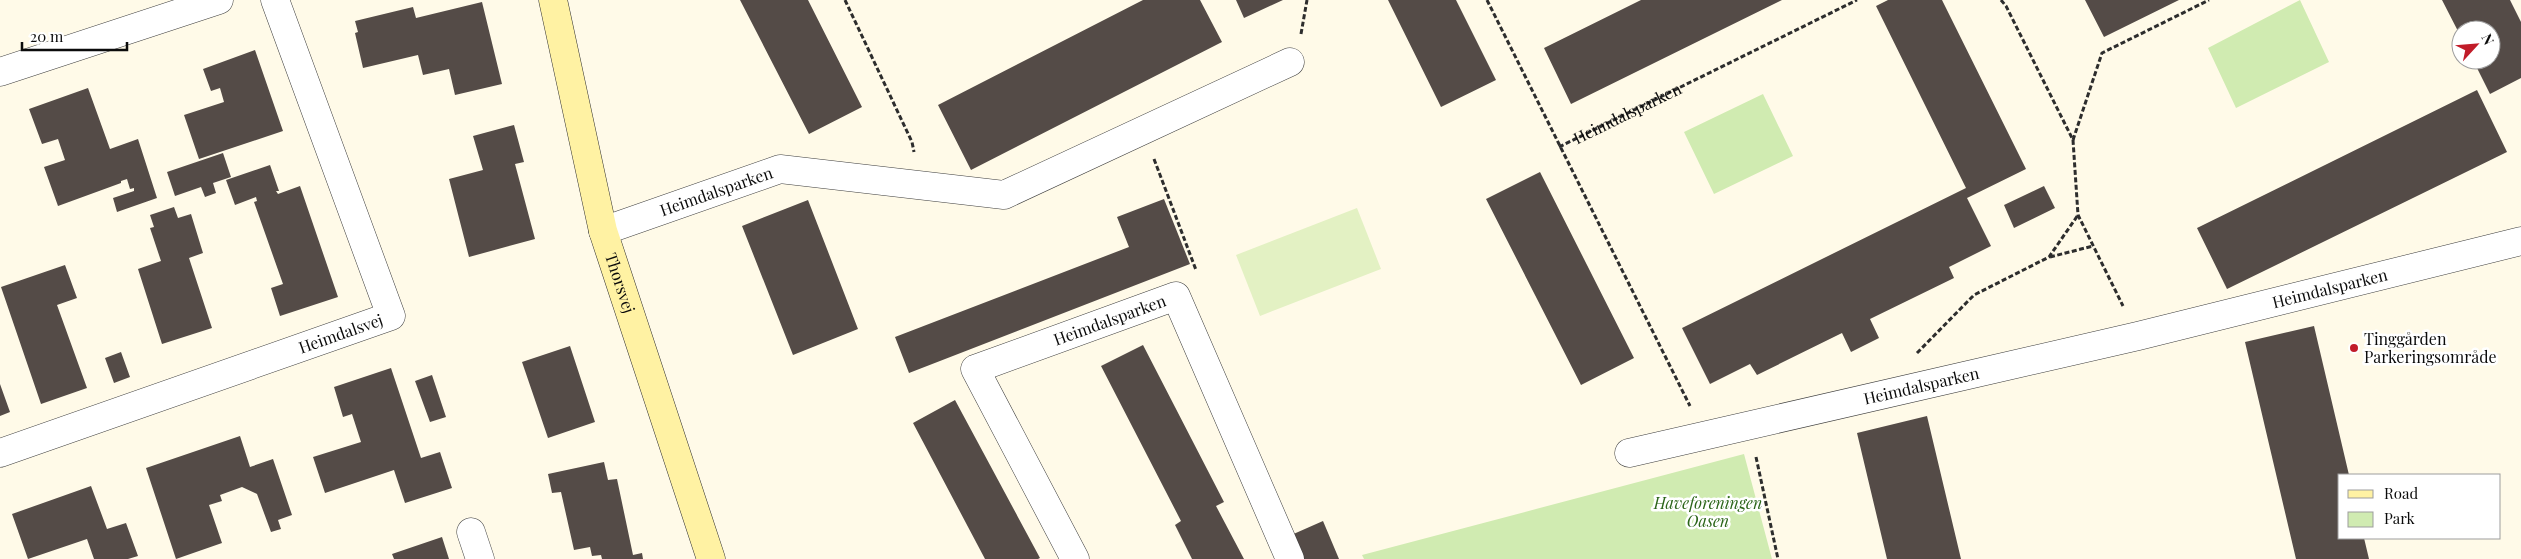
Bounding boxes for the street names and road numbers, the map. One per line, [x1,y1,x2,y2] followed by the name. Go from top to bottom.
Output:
[1569,77,1685,148] street label: Heimdalsparken
[657,161,776,220] street label: Heimdalsparken
[601,250,640,316] street label: Thorsvej
[2270,263,2390,312] street label: Heimdalsparken
[1050,289,1169,350] street label: Heimdalsparken
[296,309,385,358] street label: Heimdalsvej
[1861,362,1982,409] street label: Heimdalsparken

